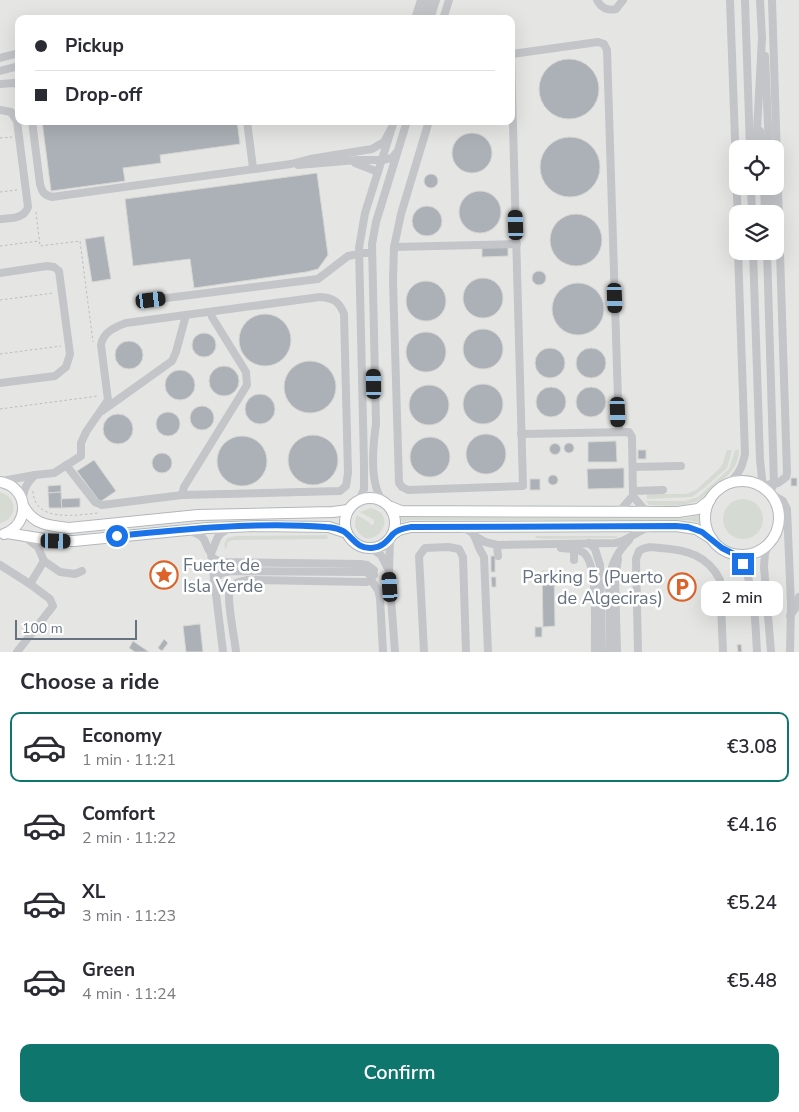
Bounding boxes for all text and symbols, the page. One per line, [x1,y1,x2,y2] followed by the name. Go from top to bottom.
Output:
[65,33,124,59] text: Pickup
[65,82,142,108] text: Drop-off
[729,140,784,260] map controls
[729,140,784,195] button: locate
[729,205,784,260] button: layers
[507,210,524,240] car
[606,283,623,313] car
[135,291,166,309] car
[366,369,381,399] car
[609,397,626,427] car
[106,525,128,547] route start
[40,533,71,549] car
[183,553,263,598] place label: Fuerte de Isla Verde
[732,553,754,575] route end
[149,560,179,590] place icon: Fuerte de Isla Verde
[522,565,663,610] place label: Parking 5 (Puerto de Algeciras)
[381,572,398,602] car
[667,572,697,602] parking icon: Parking 5 (Puerto de Algeciras)
[702,582,784,616] callout: 2 min
[722,587,762,609] text: 2 min
[15,617,138,640] scale bar
[22,619,63,638] text: 100 m
[20,667,159,697] text: Choose a ride
[82,723,162,749] text: Economy
[22,725,67,770] icon: car
[727,734,777,760] text: €3.08
[82,749,176,771] text: 1 min · 11:21
[82,801,155,827] text: Comfort
[22,803,67,848] icon: car
[727,812,777,838] text: €4.16
[82,827,176,849] text: 2 min · 11:22
[82,879,105,905] text: XL
[22,881,67,926] icon: car
[727,890,777,916] text: €5.24
[82,905,176,927] text: 3 min · 11:23
[82,957,135,983] text: Green
[22,959,67,1004] icon: car
[727,968,777,994] text: €5.48
[82,983,176,1005] text: 4 min · 11:24
[20,1044,779,1102] button: Confirm

